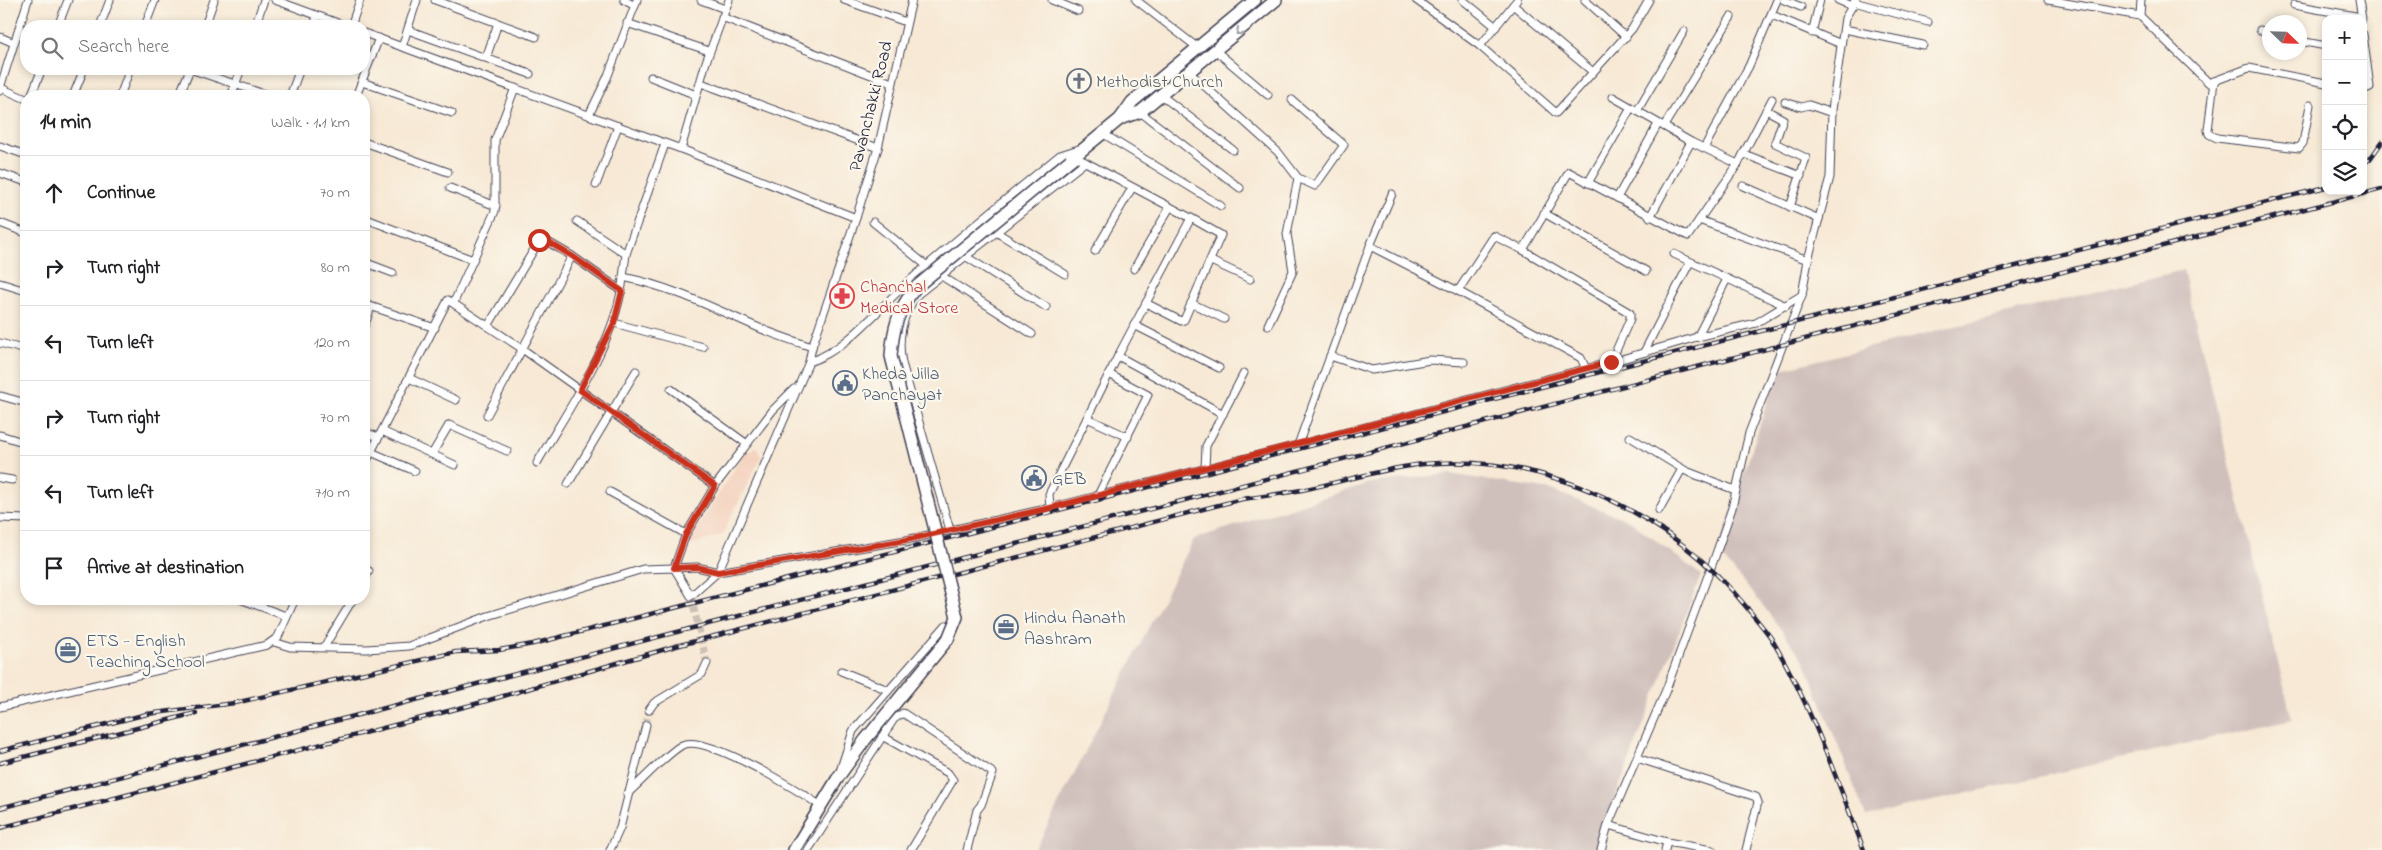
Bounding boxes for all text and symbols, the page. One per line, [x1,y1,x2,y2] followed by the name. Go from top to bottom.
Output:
[2262,15,2307,60] north arrow
[2322,15,2367,195] map controls
[2322,15,2367,60] button: +
[20,20,370,75] search box
[1235,26,1244,35] one-way arrow
[38,34,66,62] icon: search
[78,34,169,61] text: Search here
[843,39,901,174] street label: Pavanchakki Road
[2322,60,2367,105] button: −
[1066,68,1092,94] church icon: Methodist Church
[1096,70,1223,96] place label: Methodist Church
[2322,105,2367,150] button: locate
[40,108,91,138] text: 14 min
[271,111,350,135] text: Walk · 1.1 km
[2322,150,2367,195] button: layers
[40,179,68,207] icon: ahead
[87,180,155,207] text: Continue
[320,181,350,205] text: 70 m
[528,229,551,252] route start
[40,254,68,282] icon: right
[87,255,160,282] text: Turn right
[321,256,350,280] text: 80 m
[860,275,959,322] place label: Chanchal Medical Store
[829,283,855,309] pharmacy icon: Chanchal Medical Store
[40,329,68,357] icon: left
[87,330,154,357] text: Turn left
[314,331,350,355] text: 120 m
[1600,351,1623,374] route end
[862,362,942,409] place label: Kheda Jilla Panchayat
[832,370,858,396] public building icon: Kheda Jilla Panchayat
[40,404,68,432] icon: right
[87,405,160,432] text: Turn right
[320,406,350,430] text: 70 m
[1021,465,1047,491] public building icon: GEB
[1052,467,1086,493] place label: GEB
[40,479,68,507] icon: left
[87,480,154,507] text: Turn left
[315,481,350,505] text: 710 m
[40,554,68,582] icon: arrive
[87,555,244,582] text: Arrive at destination
[1024,606,1125,653] place label: Hindu Aanath Aashram
[993,614,1019,640] office icon: Hindu Aanath Aashram
[86,629,205,677] place label: ETS - English Teaching School
[55,637,81,663] office icon: ETS - English Teaching School

